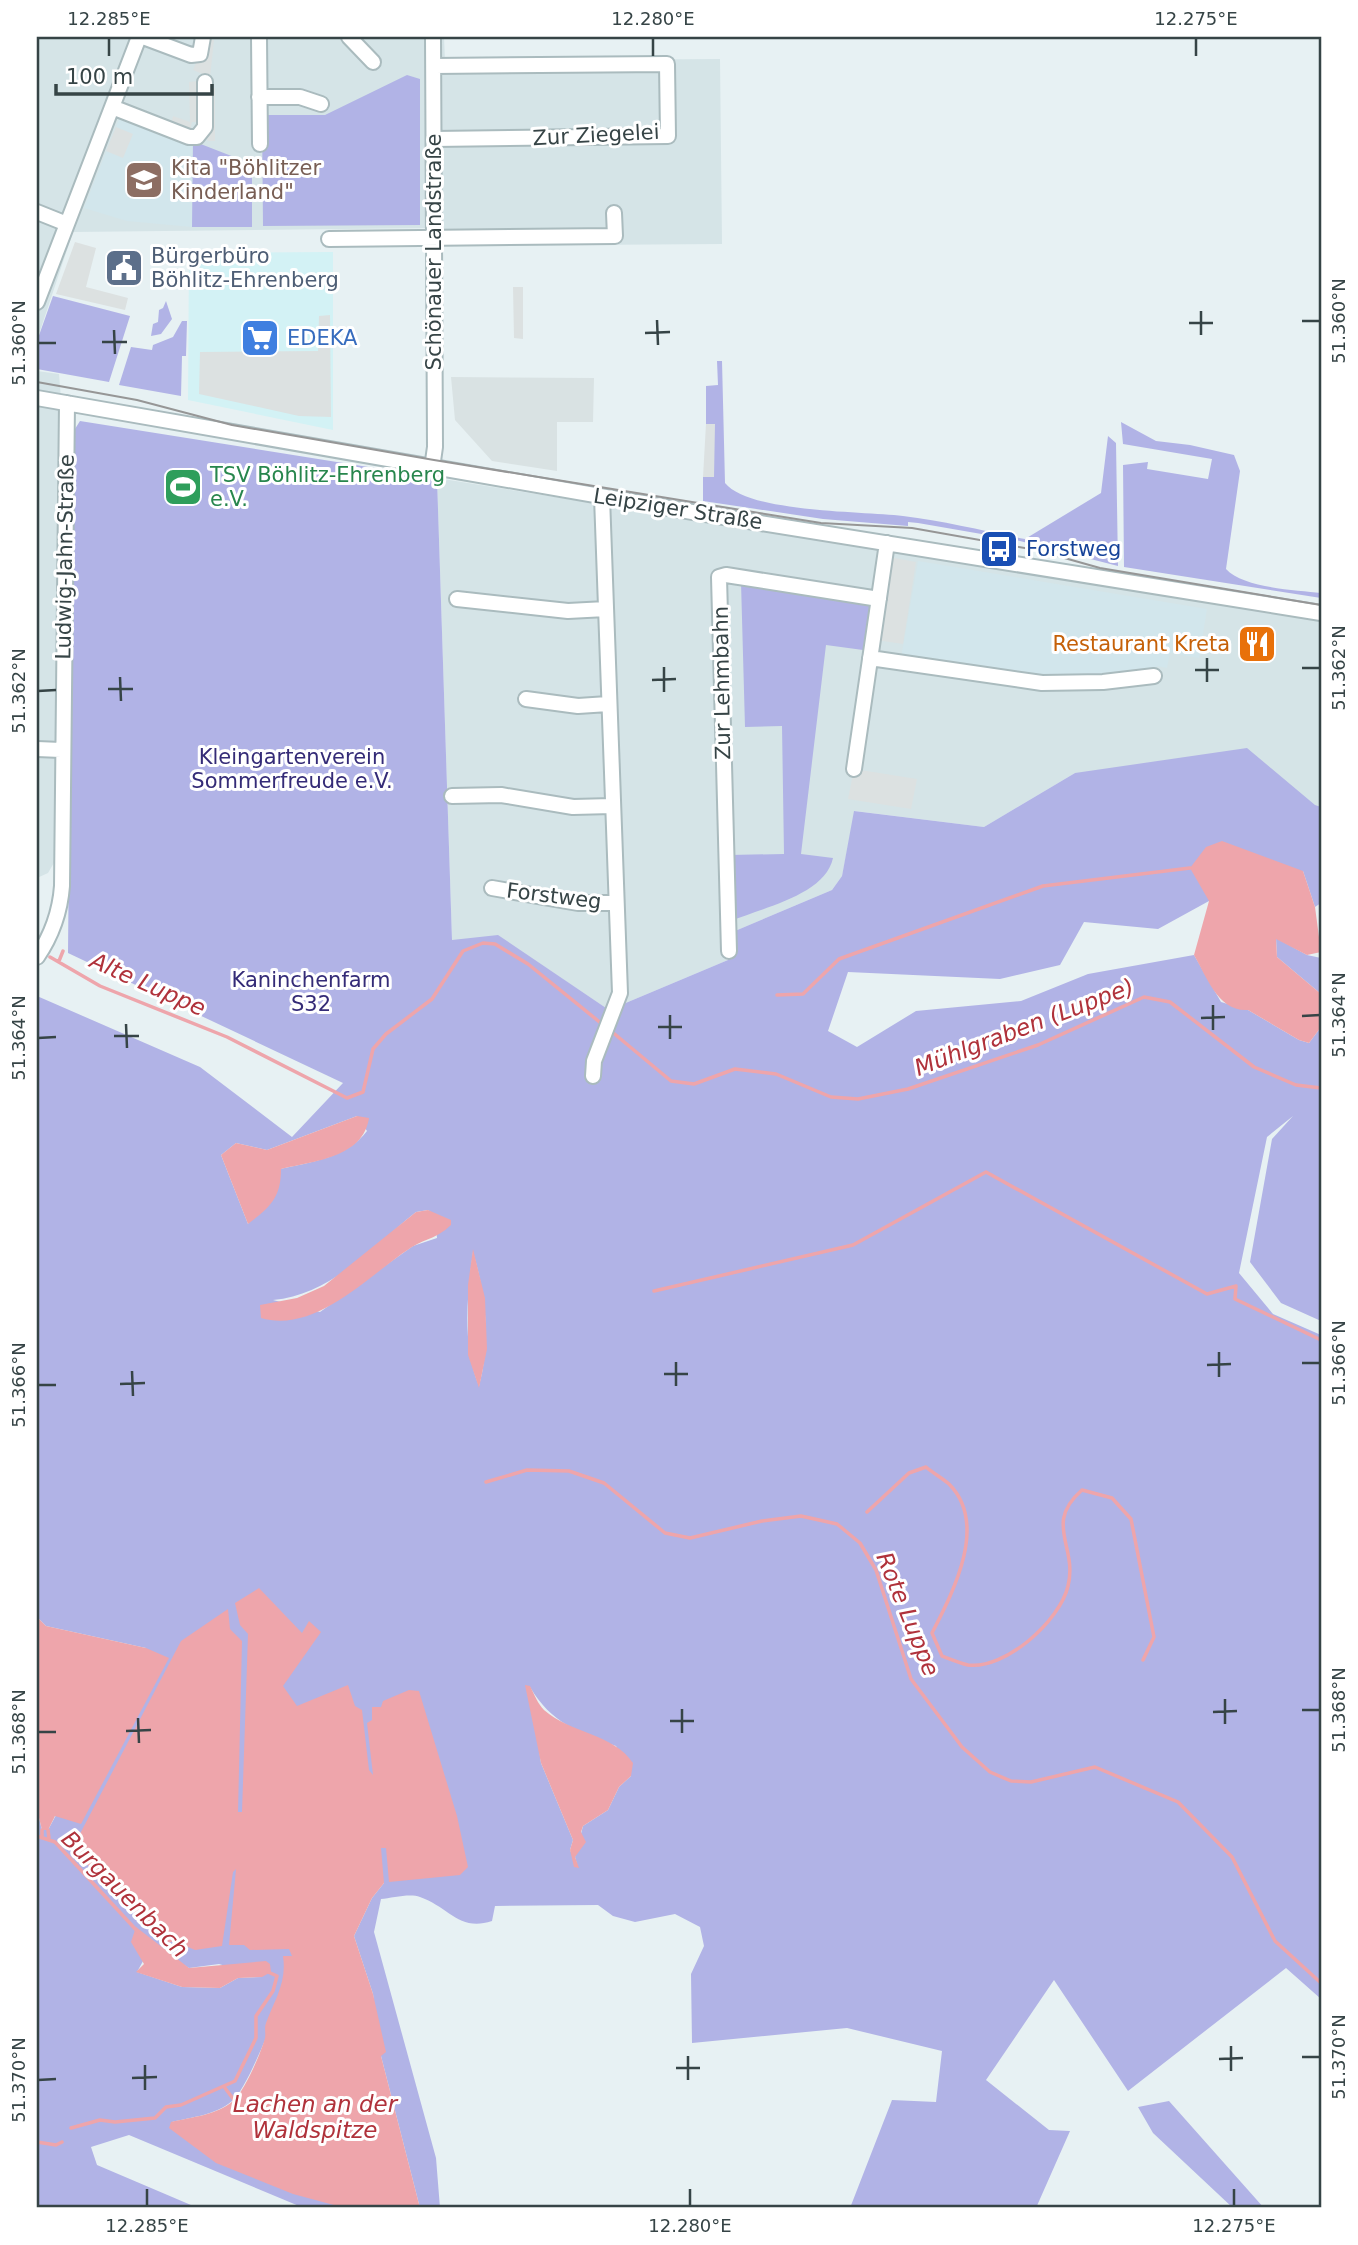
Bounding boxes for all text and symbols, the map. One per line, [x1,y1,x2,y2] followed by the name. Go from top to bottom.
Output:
[67,8,151,29] text: 12.285°E
[611,8,695,29] text: 12.280°E
[1154,8,1238,29] text: 12.275°E
[56,52,212,96] scale bar
[66,65,133,89] text: 100 m
[532,120,660,150] street label: Zur Ziegelei
[422,134,446,370] street label: Schönauer Landstraße
[171,156,321,204] place label: Kita "Böhlitzer Kinderland"
[123,159,165,201] school or university icon: Kita "Böhlitzer Kinderland"
[151,244,339,292] place label: Bürgerbüro Böhlitz-Ehrenberg
[103,247,145,289] public building icon: Bürgerbüro Böhlitz-Ehrenberg
[1328,278,1349,364] text: 51.360°N
[8,300,29,386] text: 51.360°N
[239,317,281,359] supermarket icon: EDEKA
[287,326,358,350] place label: EDEKA
[51,454,79,660] street label: Ludwig-Jahn-Straße
[209,463,445,511] place label: TSV Böhlitz-Ehrenberg e.V.
[162,466,204,508] sports icon: TSV Böhlitz-Ehrenberg e.V.
[592,484,764,534] street label: Leipziger Straße
[978,528,1020,570] bus stop icon: Forstweg
[1026,537,1121,561] place label: Forstweg
[709,606,735,760] street label: Zur Lehmbahn
[1236,623,1278,665] restaurant icon: Restaurant Kreta
[1328,625,1349,711] text: 51.362°N
[1052,632,1230,656] place label: Restaurant Kreta
[8,648,29,734] text: 51.362°N
[191,745,393,793] park label: Kleingartenverein Sommerfreude e.V.
[505,878,603,914] street label: Forstweg
[85,946,210,1021] water label: Alte Luppe
[232,968,390,1016] park label: Kaninchenfarm S32
[1328,972,1349,1058] text: 51.364°N
[911,973,1137,1081] water label: Mühlgraben (Luppe)
[8,995,29,1081] text: 51.364°N
[1328,1320,1349,1406] text: 51.366°N
[8,1342,29,1428] text: 51.366°N
[871,1548,945,1680] water label: Rote Luppe
[1328,1667,1349,1753] text: 51.368°N
[8,1689,29,1775] text: 51.368°N
[57,1826,193,1962] water label: Burgauenbach
[1328,2014,1349,2100] text: 51.370°N
[8,2037,29,2123] text: 51.370°N
[233,2091,399,2143] water label: Lachen an der Waldspitze
[105,2215,189,2236] text: 12.285°E
[648,2215,732,2236] text: 12.280°E
[1192,2215,1276,2236] text: 12.275°E

